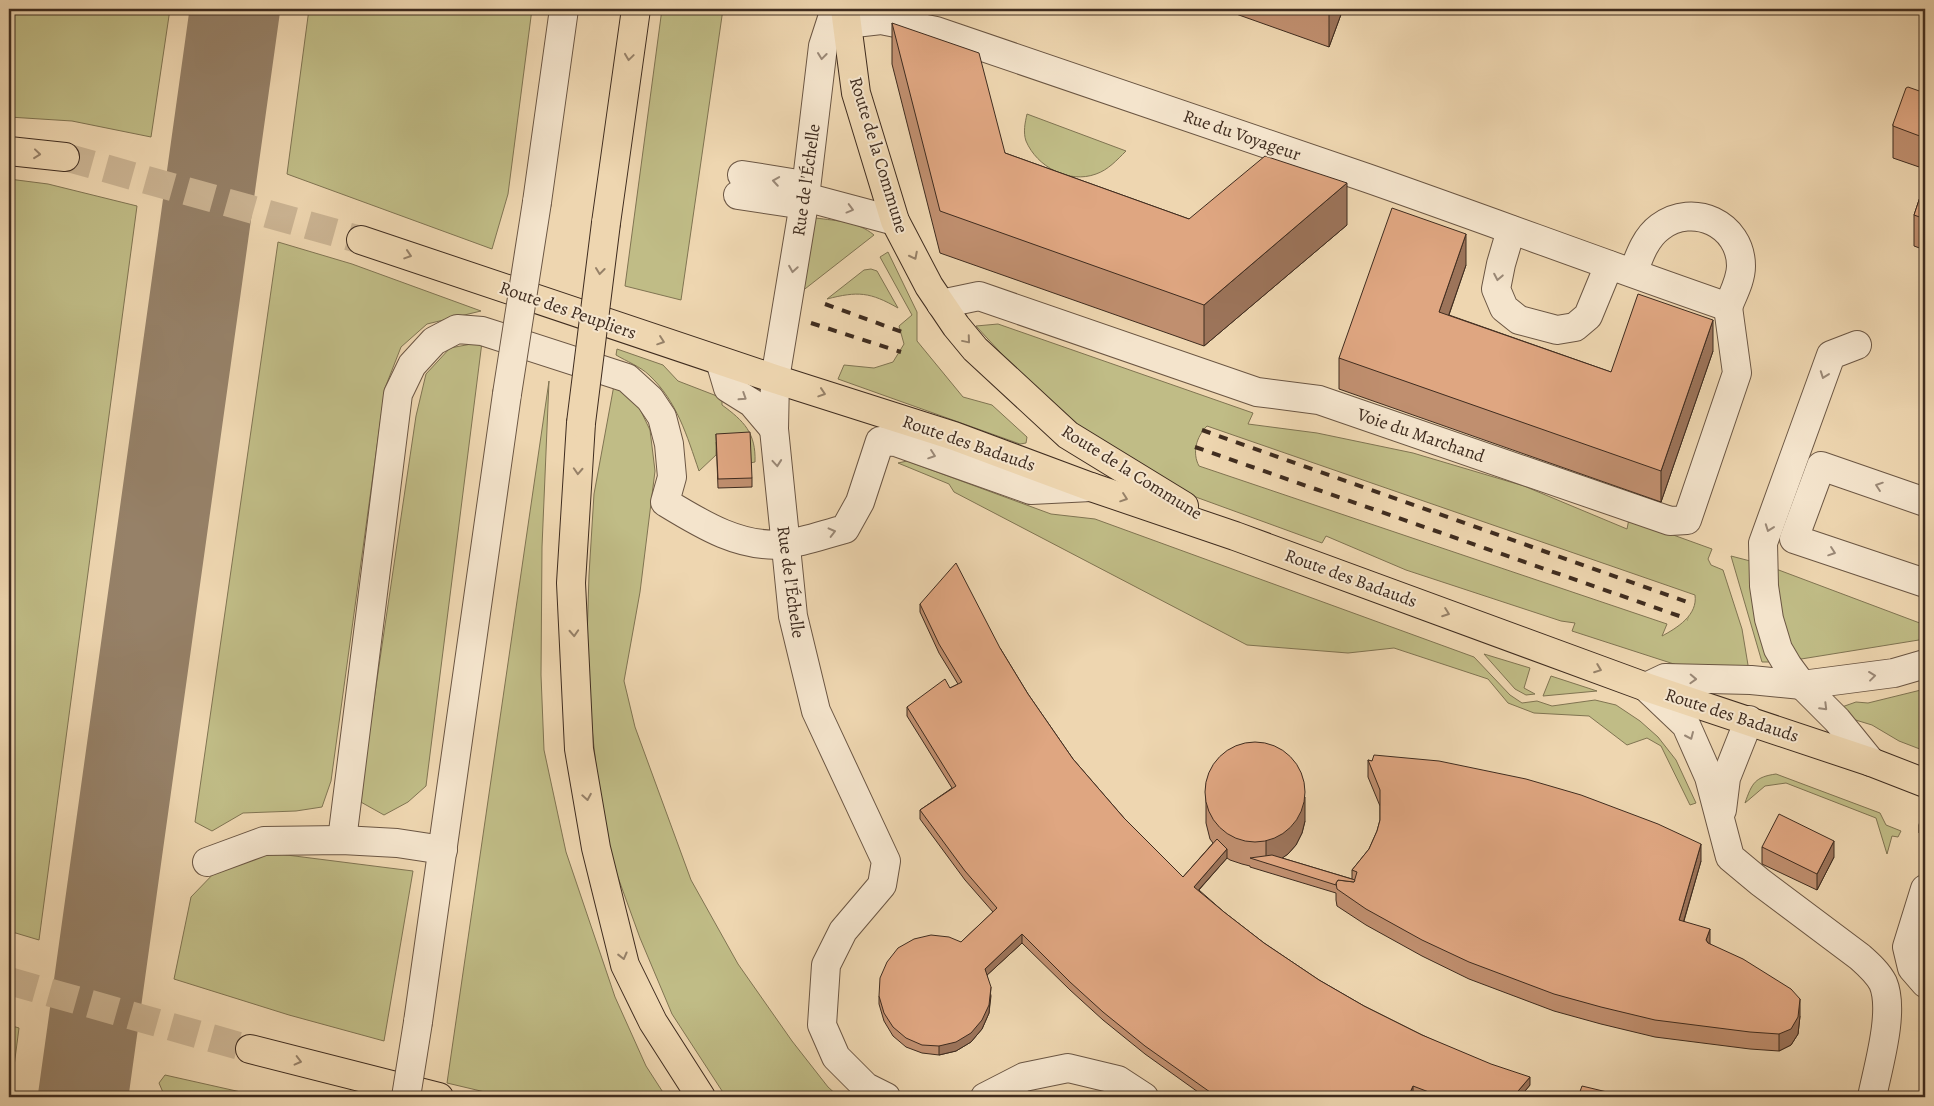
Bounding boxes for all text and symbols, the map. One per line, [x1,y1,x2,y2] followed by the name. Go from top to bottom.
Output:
[817,52,828,60] one-way arrow
[624,53,635,61] one-way arrow
[844,74,914,236] street label: Route de la Commune
[1180,104,1304,166] street label: Rue du Voyageur
[786,122,826,238] street label: Rue de l'Échelle
[33,148,41,159] one-way arrow
[772,176,780,186] one-way arrow
[845,204,854,214] one-way arrow
[403,250,411,260] one-way arrow
[908,251,918,260] one-way arrow
[788,264,798,273] one-way arrow
[595,268,606,276] one-way arrow
[1494,273,1504,282] one-way arrow
[496,275,640,345] street label: Route des Peupliers
[962,334,970,343] one-way arrow
[656,335,665,345] one-way arrow
[1819,370,1830,379] one-way arrow
[817,387,825,397] one-way arrow
[737,391,746,401] one-way arrow
[1353,402,1488,468] street label: Voie du Marchand
[899,409,1039,477] street label: Route des Badauds
[1057,419,1207,525] street label: Route de la Commune
[927,449,936,459] one-way arrow
[771,459,782,467] one-way arrow
[572,467,583,475] one-way arrow
[1875,482,1884,492] one-way arrow
[1119,492,1128,502] one-way arrow
[1765,523,1775,532] one-way arrow
[771,524,811,640] street label: Rue de l'Échelle
[828,527,837,538] one-way arrow
[1282,543,1420,613] street label: Route des Badauds
[1828,546,1836,556] one-way arrow
[1441,607,1449,617] one-way arrow
[568,630,579,638] one-way arrow
[1593,663,1602,673] one-way arrow
[1868,671,1876,681] one-way arrow
[1689,673,1697,684] one-way arrow
[1662,682,1802,748] street label: Route des Badauds
[1818,701,1827,710] one-way arrow
[1684,731,1695,740] one-way arrow
[582,793,592,802] one-way arrow
[617,951,628,960] one-way arrow
[293,1055,302,1066] one-way arrow

